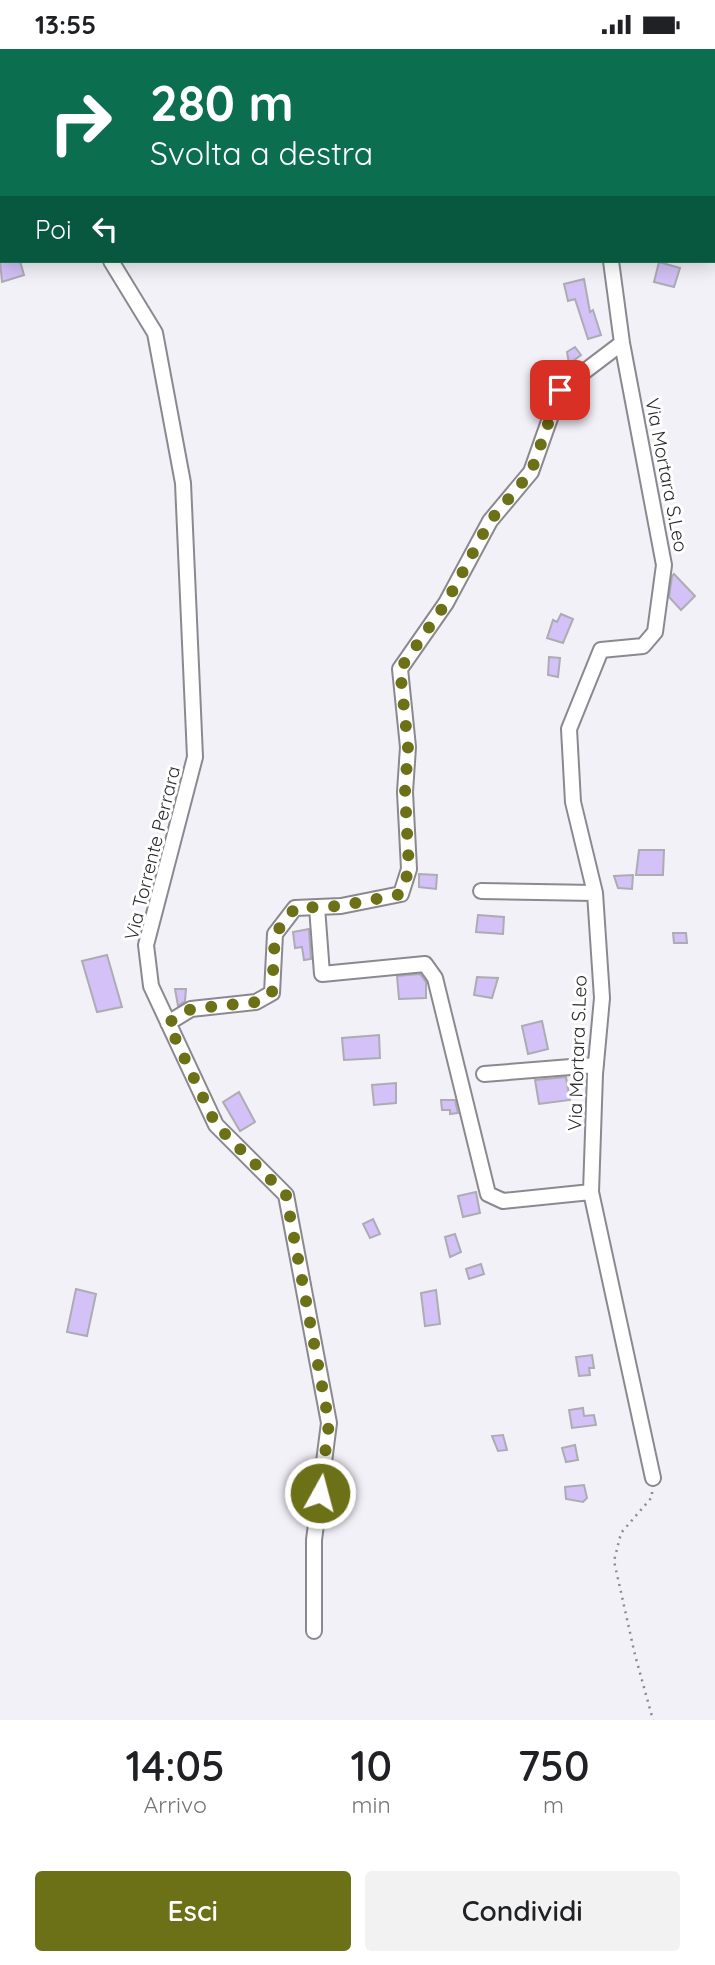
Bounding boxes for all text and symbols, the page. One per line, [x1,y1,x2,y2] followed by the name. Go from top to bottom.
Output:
[35,8,96,41] text: 13:55
[150,72,294,133] text: 280 m
[35,77,126,168] icon: right
[150,133,373,173] text: Svolta a destra
[86,210,124,248] icon: left
[35,213,72,246] text: Poi
[530,360,590,420] pin
[541,371,579,409] icon: arrive
[640,396,694,554] street label: Via Mortara S.Leo
[119,763,185,943] street label: Via Torrente Perrara
[562,975,592,1131] street label: Via Mortara S.Leo
[283,1456,357,1530] position arrow
[126,1739,225,1792] text: 14:05
[350,1739,392,1792] text: 10
[518,1739,589,1792] text: 750
[143,1790,207,1819] text: Arrivo
[352,1790,391,1819] text: min
[543,1790,564,1819] text: m
[35,1871,351,1951] button: Esci
[365,1871,680,1951] button: Condividi

